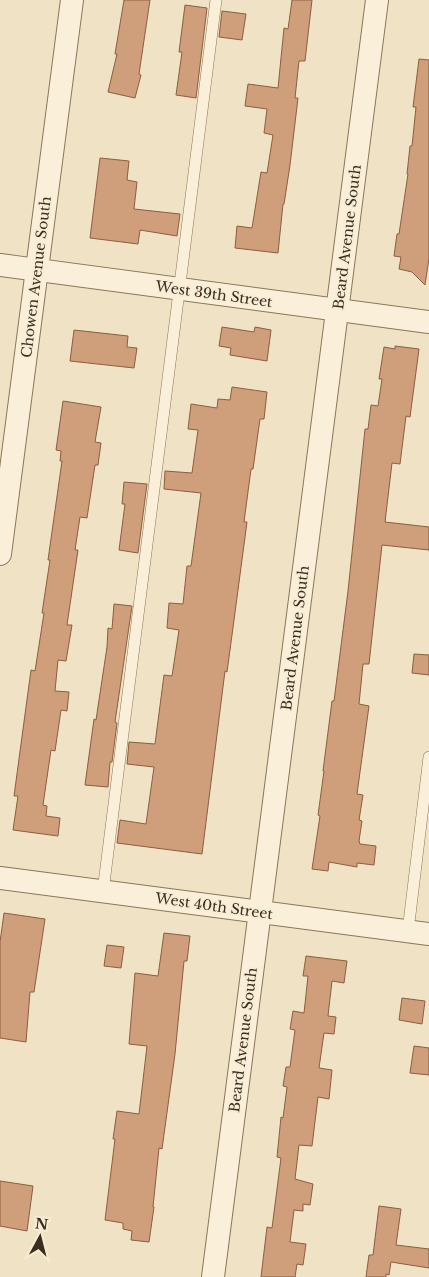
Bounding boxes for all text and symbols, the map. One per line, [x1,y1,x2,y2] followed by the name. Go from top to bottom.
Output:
[329,163,365,310] street label: Beard Avenue South
[17,195,55,359] street label: Chowen Avenue South
[153,277,274,311] street label: West 39th Street
[277,564,313,711] street label: Beard Avenue South
[153,889,275,923] street label: West 40th Street
[225,966,261,1113] street label: Beard Avenue South
[15,1212,65,1262] north arrow
[34,1214,49,1234] text: N

